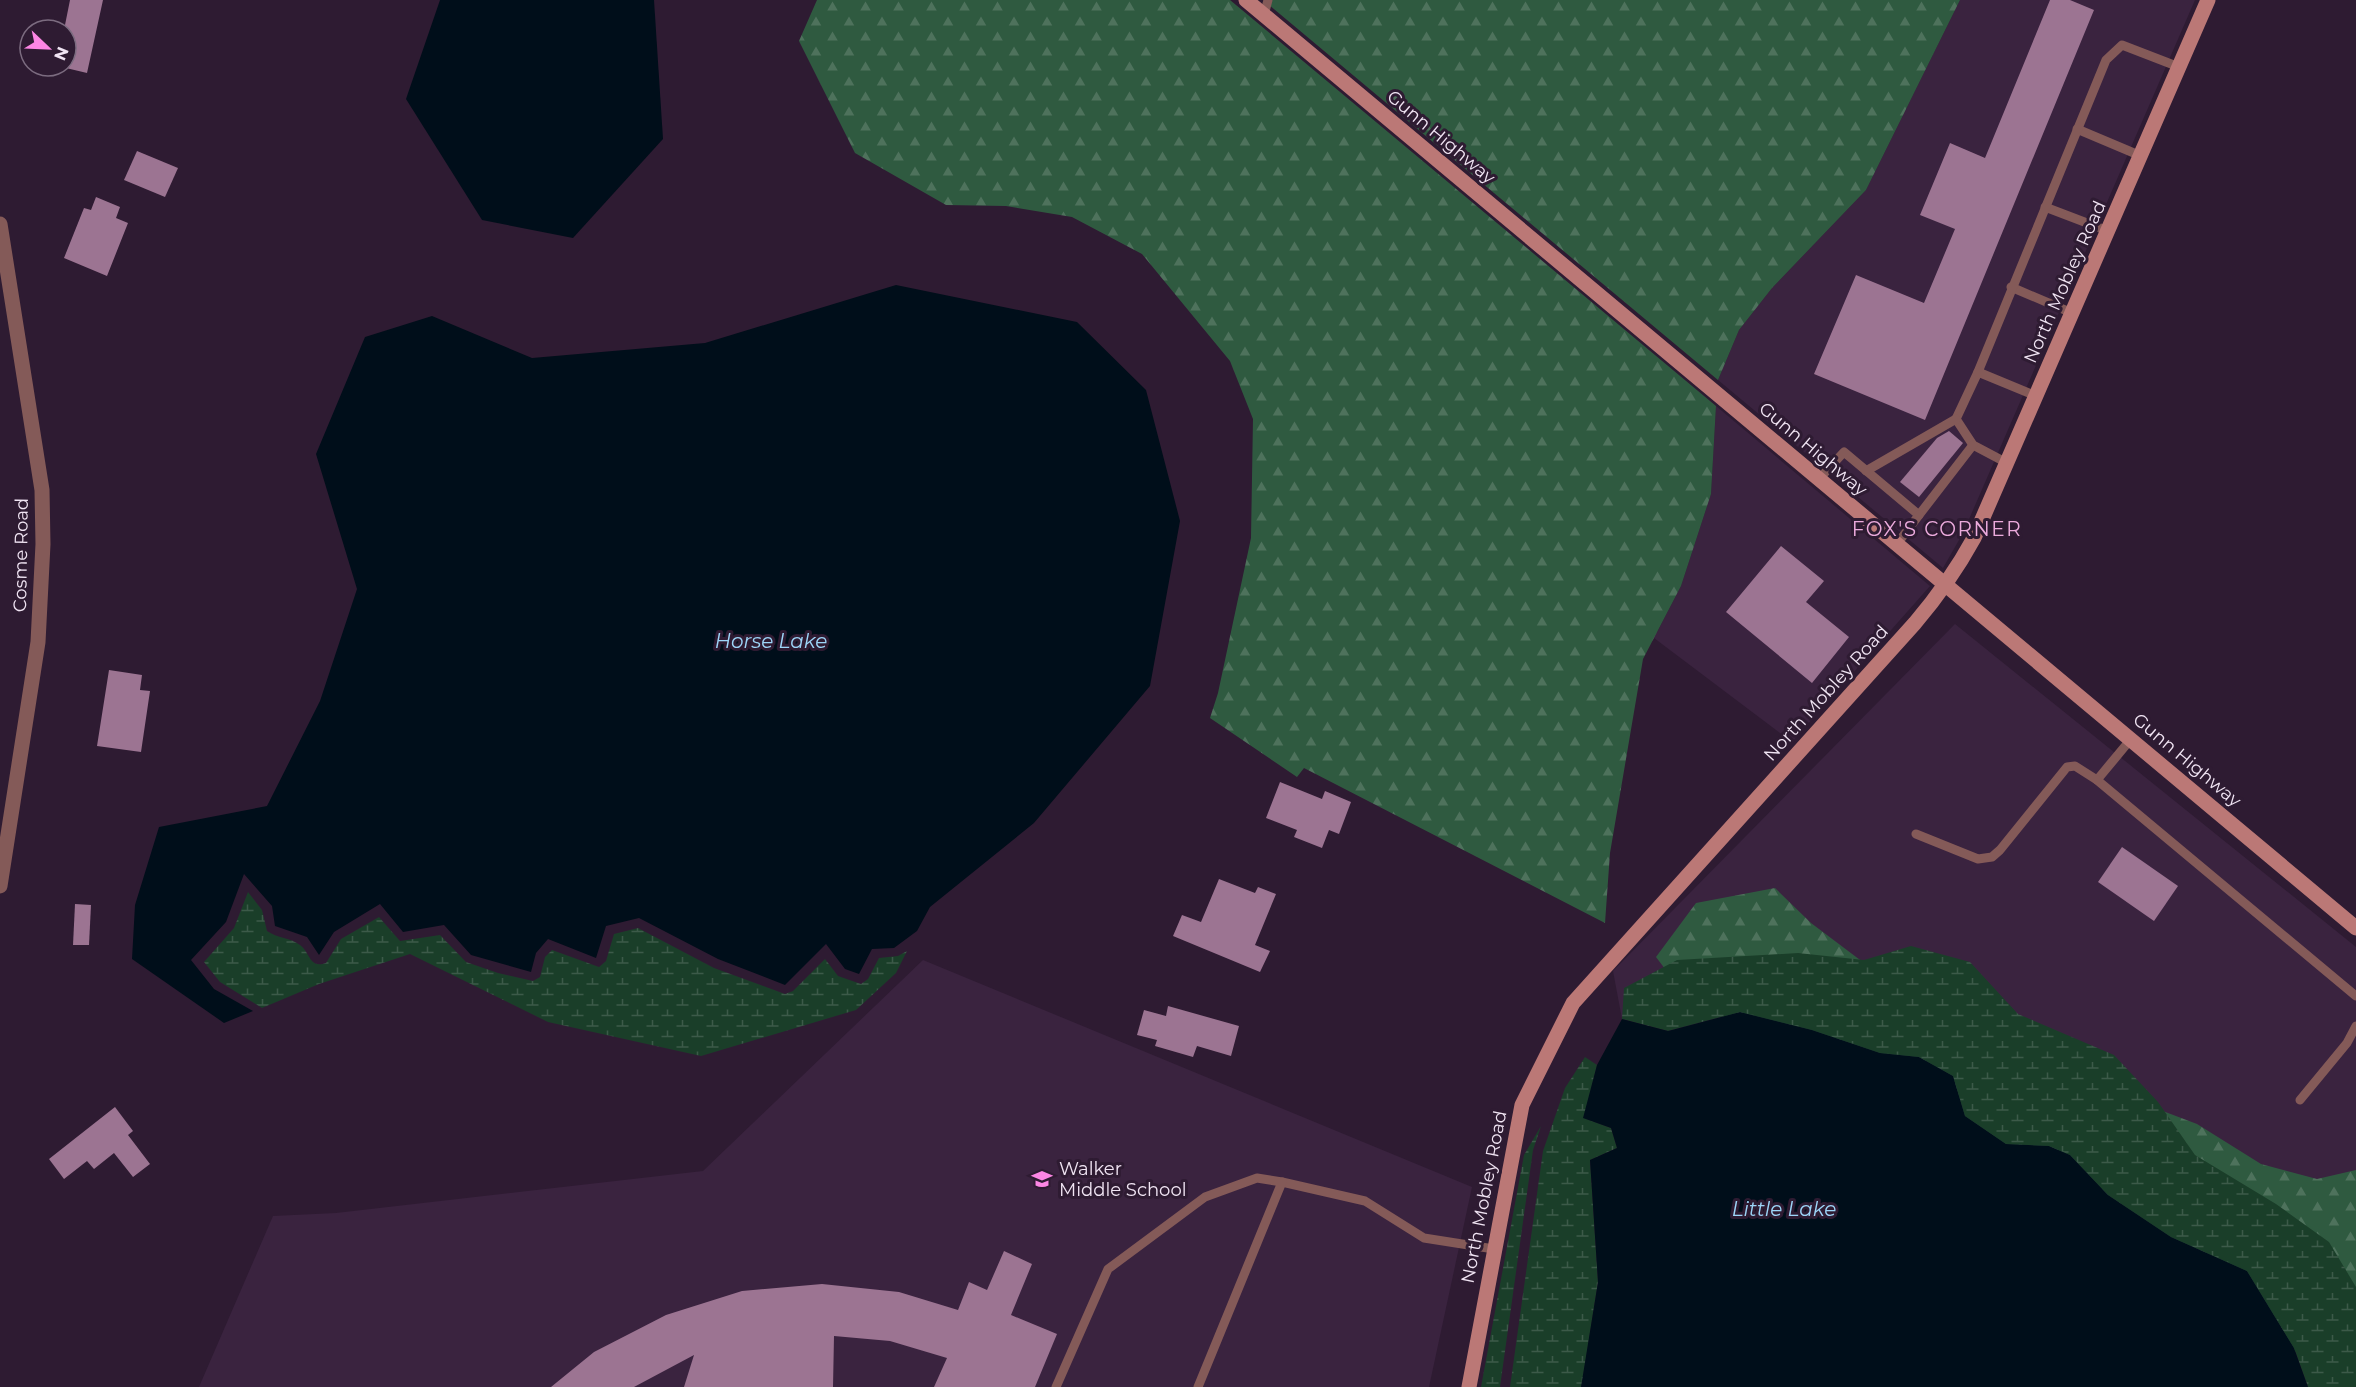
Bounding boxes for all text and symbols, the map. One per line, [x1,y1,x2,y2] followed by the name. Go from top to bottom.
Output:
[18,18,78,78] north arrow
[50,44,73,63] text: N
[1382,85,1500,189] street label: Gunn Highway
[2019,197,2111,367] street label: North Mobley Road
[1754,397,1872,501] street label: Gunn Highway
[9,498,33,612] street label: Cosme Road
[1852,517,2022,541] district label: FOX'S CORNER
[1759,620,1893,766] street label: North Mobley Road
[715,629,827,653] water label: Horse Lake
[2128,708,2246,812] street label: Gunn Highway
[1456,1109,1512,1285] street label: North Mobley Road
[1059,1158,1187,1201] place label: Walker Middle School
[1030,1167,1054,1191] school or university icon: Walker Middle School
[1732,1197,1836,1221] water label: Little Lake

